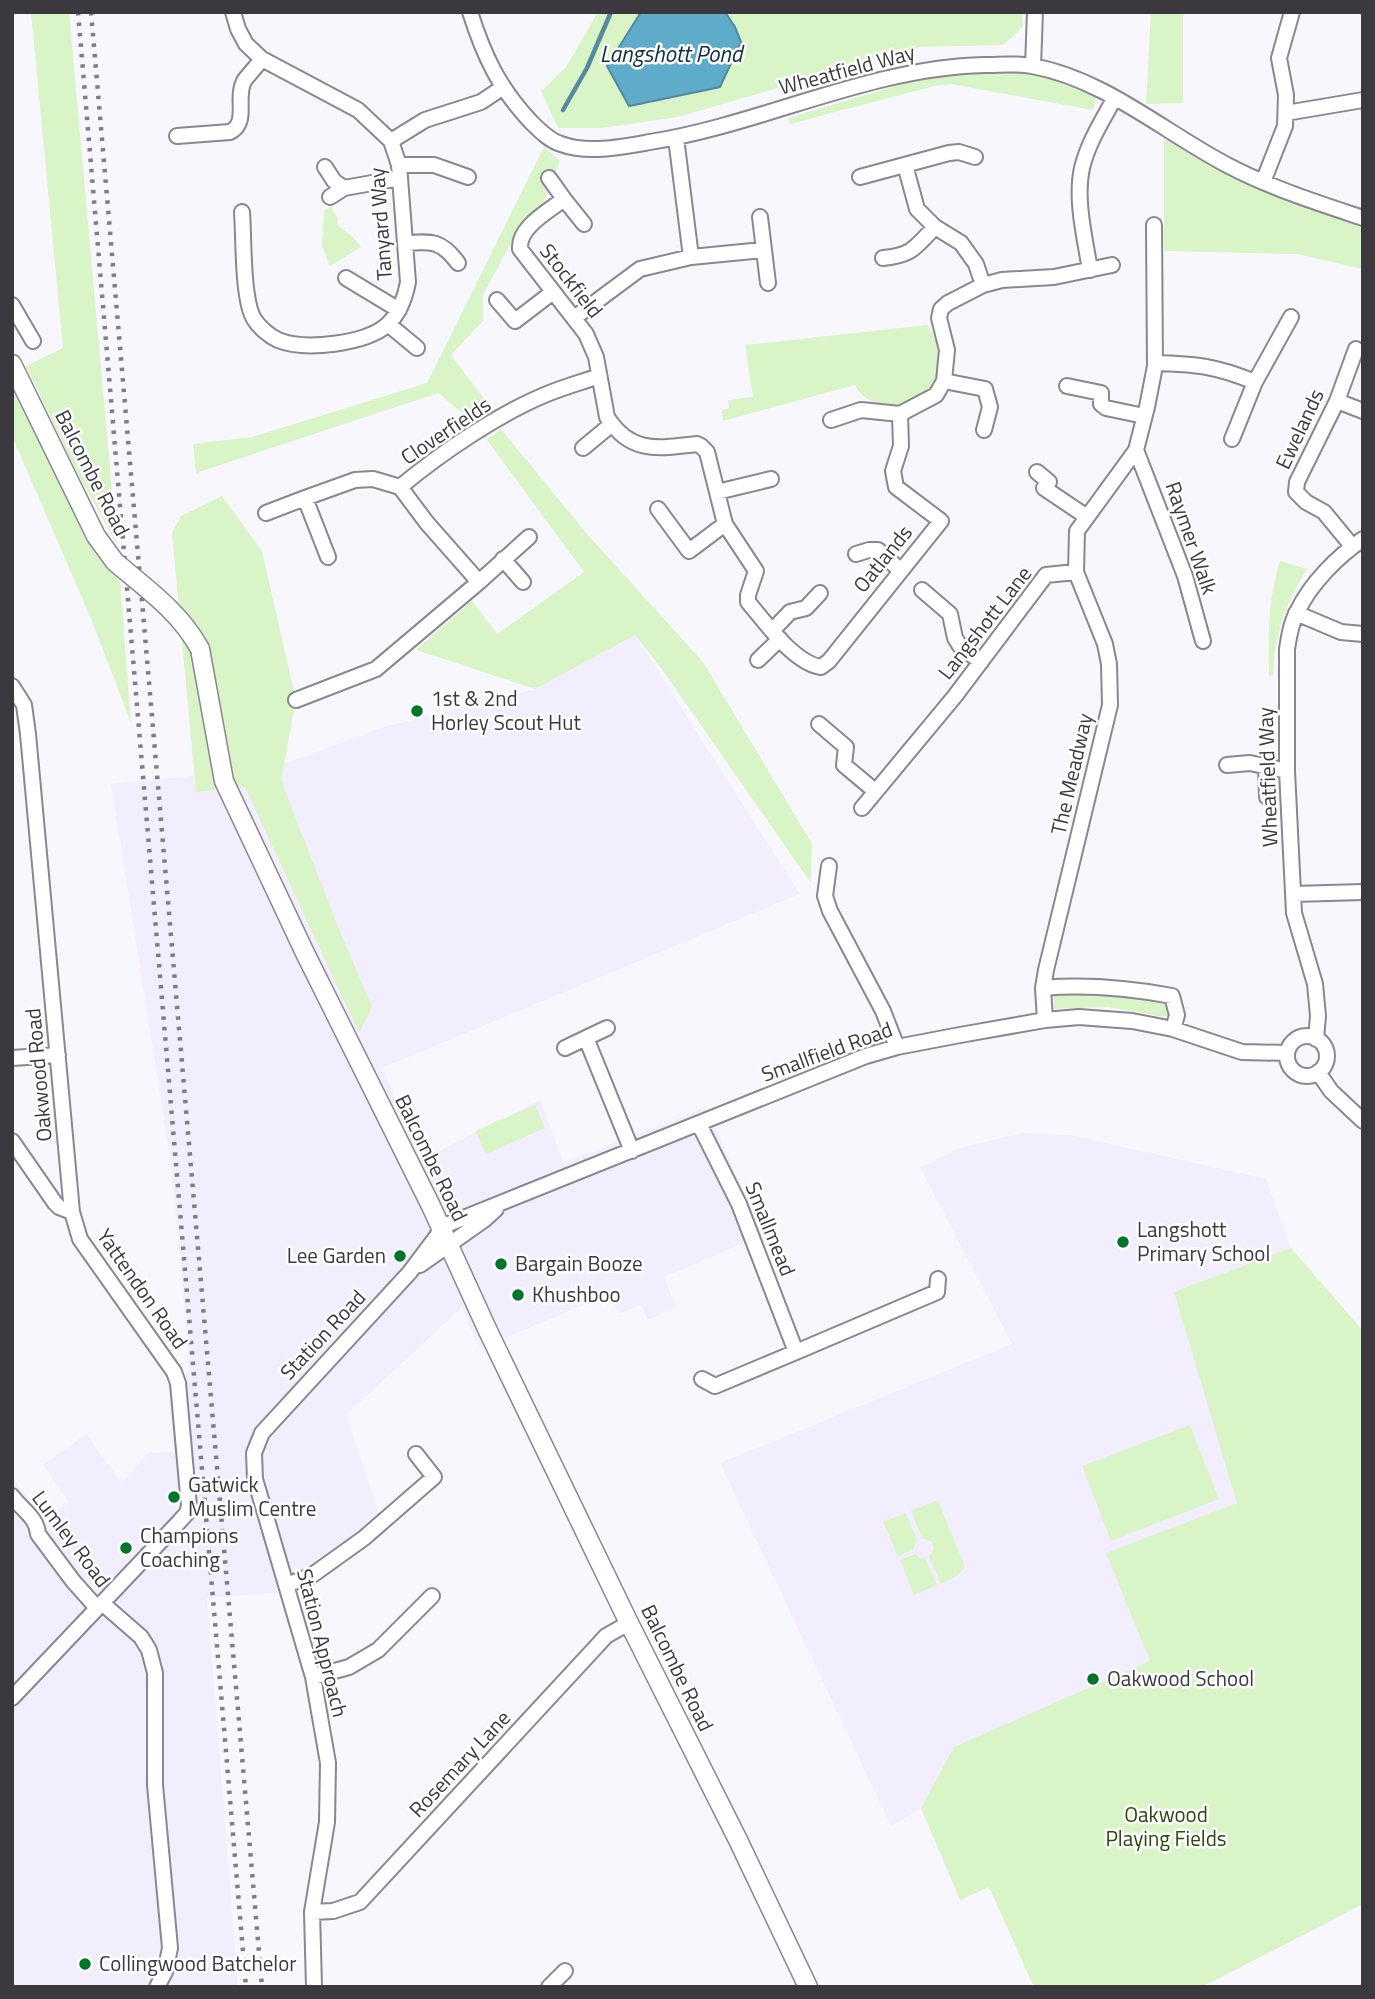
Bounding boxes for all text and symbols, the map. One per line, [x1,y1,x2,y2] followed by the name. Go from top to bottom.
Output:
[775,35,918,103] street label: Wheatfield Way
[600,36,745,71] water label: Langshott Pond
[360,167,400,282] street label: Tanyard Way
[532,236,611,325] street label: Stockfield
[1267,383,1332,474] street label: Ewelands
[394,388,497,472] street label: Cloverfields
[47,404,138,541] street label: Balcombe Road
[1158,477,1226,598] street label: Raymer Walk
[845,517,920,599] street label: Oatlands
[930,559,1039,686] street label: Langshott Lane
[431,682,581,738] place label: 1st & 2nd Horley Scout Hut
[409,703,425,719] marker: 1st & 2nd Horley Scout Hut
[1249,707,1285,848] street label: Wheatfield Way
[1042,710,1101,838] street label: The Meadway
[16,1007,60,1143] street label: Oakwood Road
[757,1013,897,1090] street label: Smallfield Road
[387,1089,476,1226] street label: Balcombe Road
[738,1177,804,1280] street label: Smallmead
[1137,1213,1270,1269] place label: Langshott Primary School
[89,1222,196,1355] street label: Yattendon Road
[1115,1234,1131,1250] marker: Langshott Primary School
[287,1239,386,1271] place label: Lee Garden
[515,1247,643,1279] place label: Bargain Booze
[392,1248,408,1264] marker: Lee Garden
[493,1256,509,1272] marker: Bargain Booze
[532,1278,621,1310] place label: Khushboo
[272,1282,373,1387] street label: Station Road
[510,1287,526,1303] marker: Khushboo
[188,1468,316,1524] place label: Gatwick Muslim Centre
[25,1483,119,1594] street label: Lumley Road
[166,1489,182,1505] marker: Gatwick Muslim Centre
[140,1519,239,1575] place label: Champions Coaching
[118,1540,134,1556] marker: Champions Coaching
[289,1565,357,1720] street label: Station Approach
[633,1599,722,1736] street label: Balcombe Road
[1107,1662,1254,1694] place label: Oakwood School
[1085,1671,1101,1687] marker: Oakwood School
[401,1702,518,1824] street label: Rosemary Lane
[1105,1798,1227,1854] park label: Oakwood Playing Fields
[99,1947,297,1979] place label: Collingwood Batchelor
[77,1956,93,1972] marker: Collingwood Batchelor

